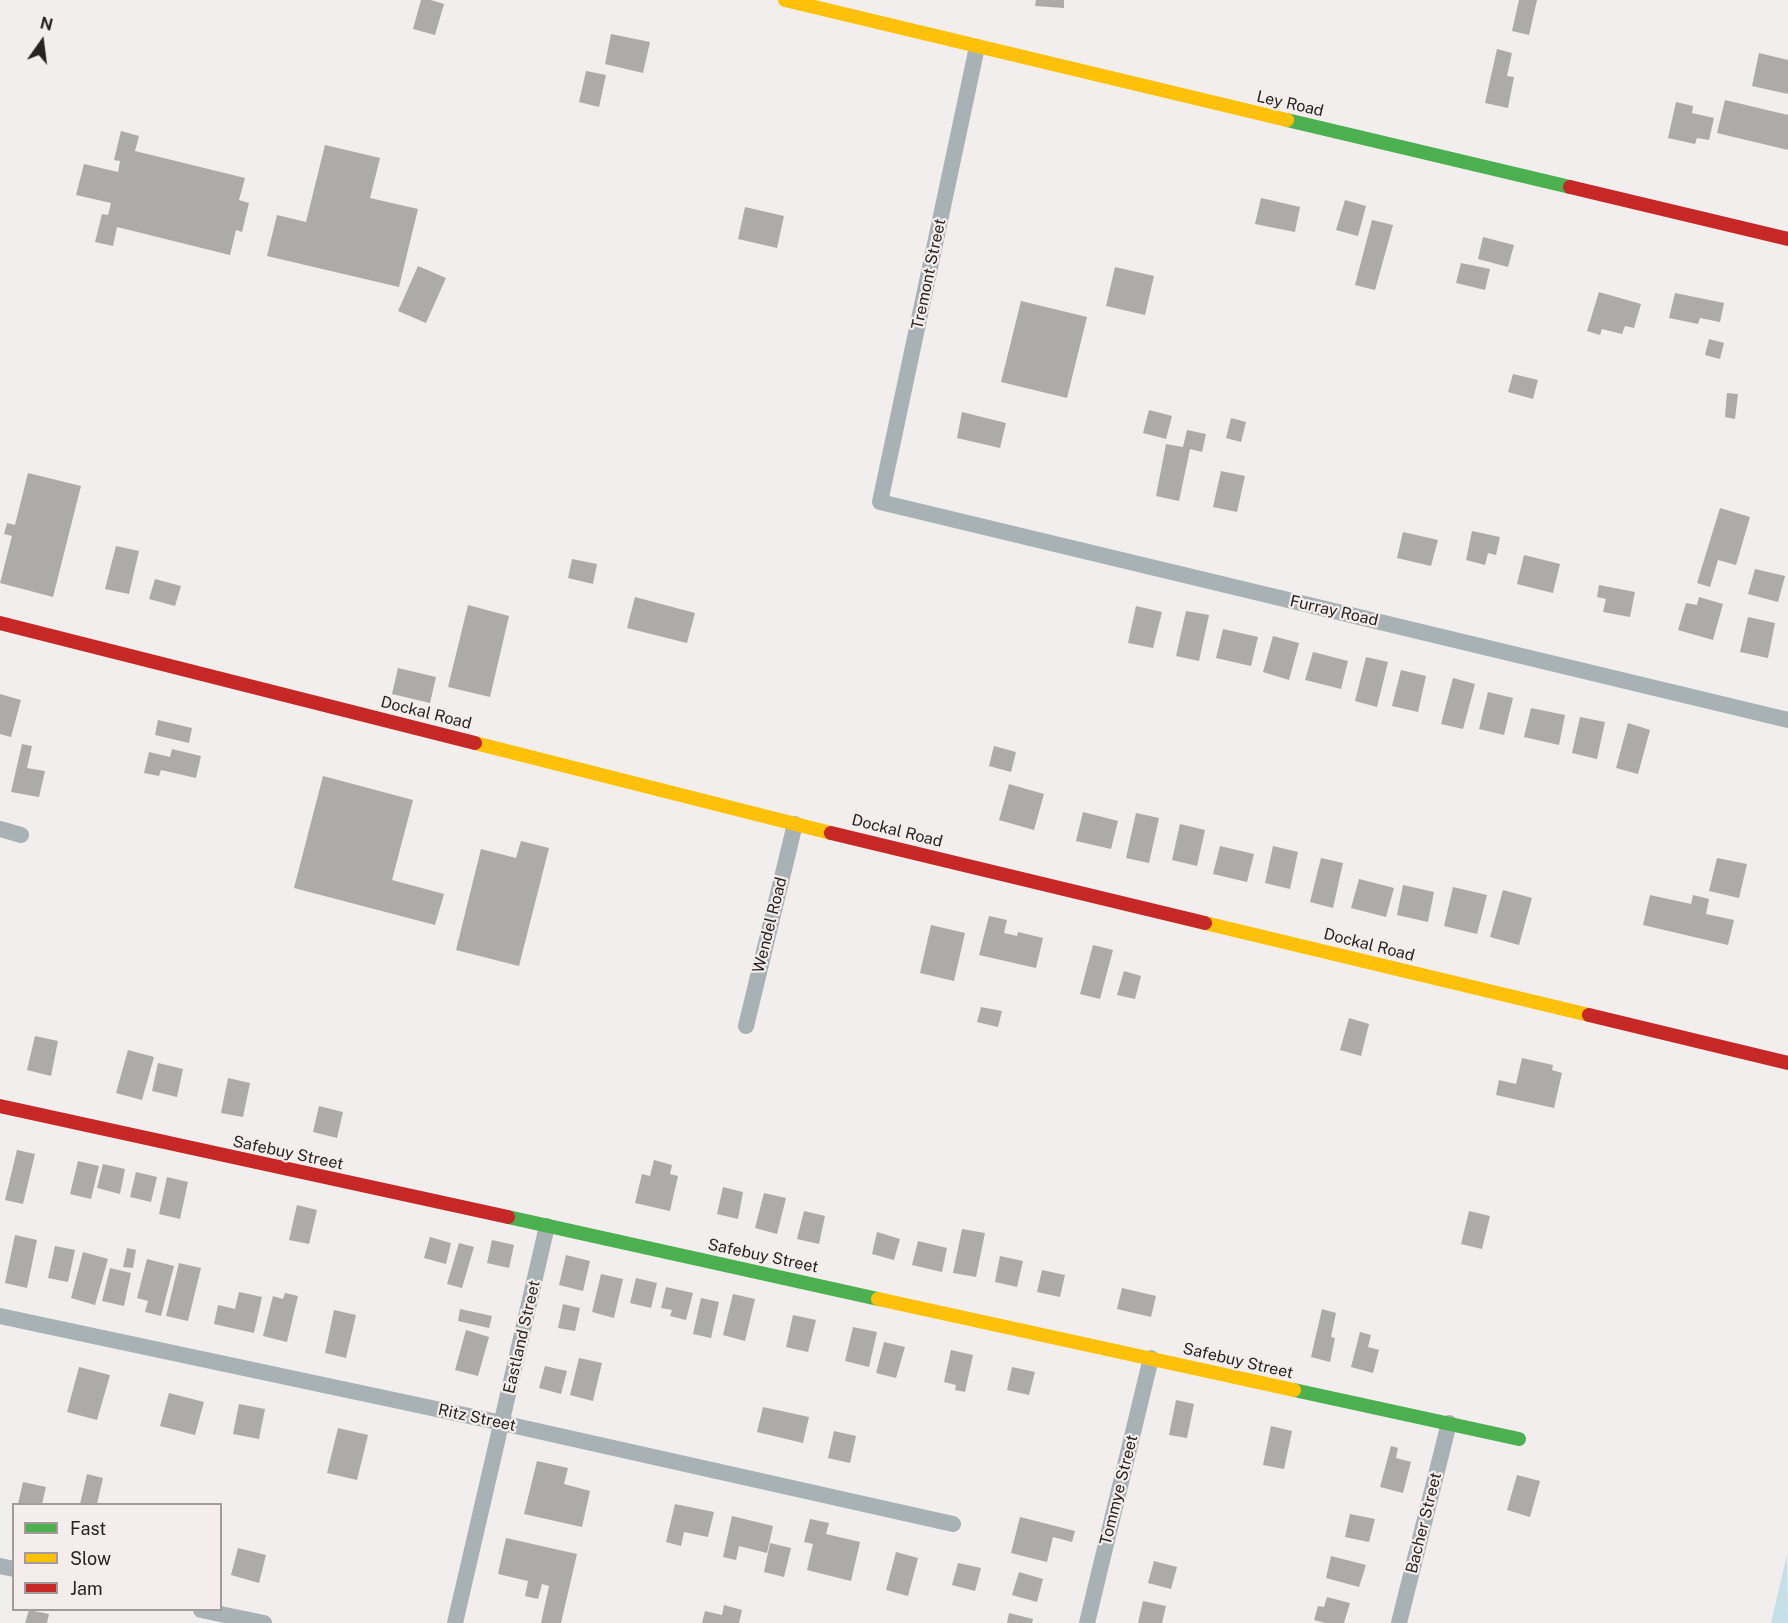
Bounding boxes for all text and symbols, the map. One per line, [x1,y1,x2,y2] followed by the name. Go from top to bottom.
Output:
[12,12,72,72] north arrow
[38,13,55,35] text: N
[1255,87,1325,121] street label: Ley Road
[908,217,950,331] street label: Tremont Street
[1288,592,1380,630] street label: Furray Road
[379,692,473,734] street label: Dockal Road
[850,810,944,852] street label: Dockal Road
[749,875,791,975] street label: Wendel Road
[1322,924,1416,966] street label: Dockal Road
[231,1132,345,1174] street label: Safebuy Street
[706,1235,820,1277] street label: Safebuy Street
[500,1278,544,1396] street label: Eastland Street
[1181,1339,1295,1383] street label: Safebuy Street
[436,1400,518,1436] street label: Ritz Street
[1096,1433,1142,1547] street label: Tommye Street
[1402,1471,1446,1575] street label: Bacher Street
[12,1503,222,1611] legend
[70,1518,106,1539] text: Fast
[70,1548,111,1569] text: Slow
[70,1578,103,1599] text: Jam

